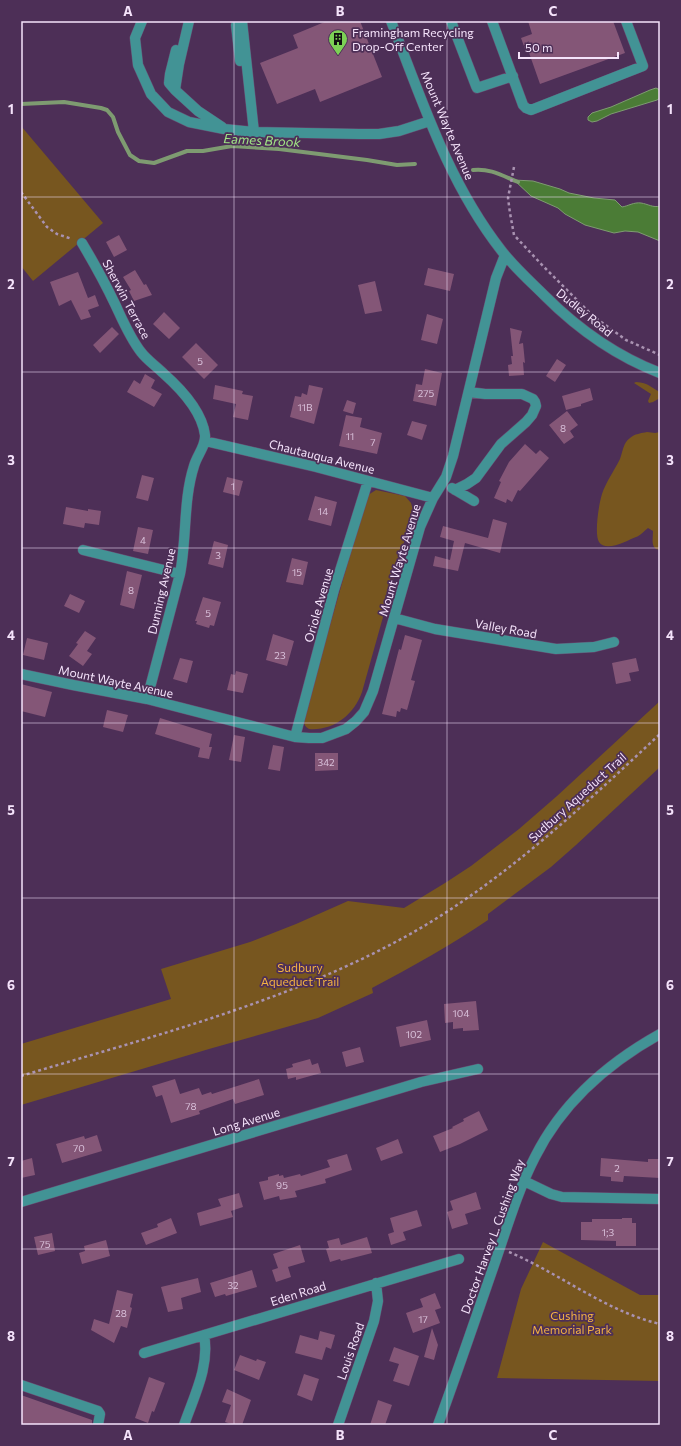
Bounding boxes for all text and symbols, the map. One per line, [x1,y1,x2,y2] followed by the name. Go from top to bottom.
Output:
[123,3,133,19] text: A
[336,3,345,19] text: B
[549,3,558,19] text: C
[352,25,474,53] place label: Framingham Recycling Drop-Off Center
[327,28,349,56] building icon: Framingham Recycling Drop-Off Center
[519,34,618,60] scale bar
[525,40,553,54] text: 50 m
[419,68,477,182] street label: Mount Wayte Avenue
[8,101,14,117] text: 1
[667,101,673,117] text: 1
[223,130,302,150] water label: Eames Brook
[100,257,154,341] street label: Sherwin Terrace
[7,276,15,292] text: 2
[666,276,674,292] text: 2
[554,285,616,339] street label: Dudley Road
[197,355,203,367] house number: 5
[418,387,435,399] house number: 275
[297,401,313,413] house number: 11B
[560,422,566,434] house number: 8
[346,430,354,442] house number: 11
[268,436,376,476] street label: Chautauqua Avenue
[370,436,376,448] house number: 7
[7,452,15,468] text: 3
[666,452,674,468] text: 3
[231,480,235,492] house number: 1
[375,502,423,618] street label: Mount Wayte Avenue
[318,505,328,517] house number: 14
[140,534,146,546] house number: 4
[144,547,178,635] street label: Dunning Avenue
[215,549,221,561] house number: 3
[292,566,302,578] house number: 15
[301,566,335,644] street label: Oriole Avenue
[128,584,134,596] house number: 8
[205,607,211,619] house number: 5
[474,616,538,640] street label: Valley Road
[7,627,15,643] text: 4
[666,627,674,643] text: 4
[274,649,286,661] house number: 23
[57,662,175,700] street label: Mount Wayte Avenue
[525,750,629,844] street label: Sudbury Aqueduct Trail
[317,756,335,768] house number: 342
[7,802,15,818] text: 5
[666,802,674,818] text: 5
[261,960,339,988] park label: Sudbury Aqueduct Trail
[7,977,15,993] text: 6
[666,977,674,993] text: 6
[453,1007,469,1019] house number: 104
[406,1028,423,1040] house number: 102
[185,1100,197,1112] house number: 78
[211,1104,281,1138] street label: Long Avenue
[73,1142,85,1154] house number: 70
[7,1153,15,1169] text: 7
[666,1153,674,1169] text: 7
[457,1157,527,1315] street label: Doctor Harvey L. Cushing Way
[614,1162,620,1174] house number: 2
[276,1179,288,1191] house number: 95
[602,1226,614,1238] house number: 1;3
[40,1238,51,1250] house number: 75
[268,1278,328,1308] street label: Eden Road
[227,1279,239,1291] house number: 32
[115,1307,127,1319] house number: 28
[532,1308,613,1336] park label: Cushing Memorial Park
[418,1313,428,1325] house number: 17
[334,1320,366,1381] street label: Louis Road
[7,1328,15,1344] text: 8
[666,1328,674,1344] text: 8
[123,1427,133,1443] text: A
[336,1427,345,1443] text: B
[549,1427,558,1443] text: C

